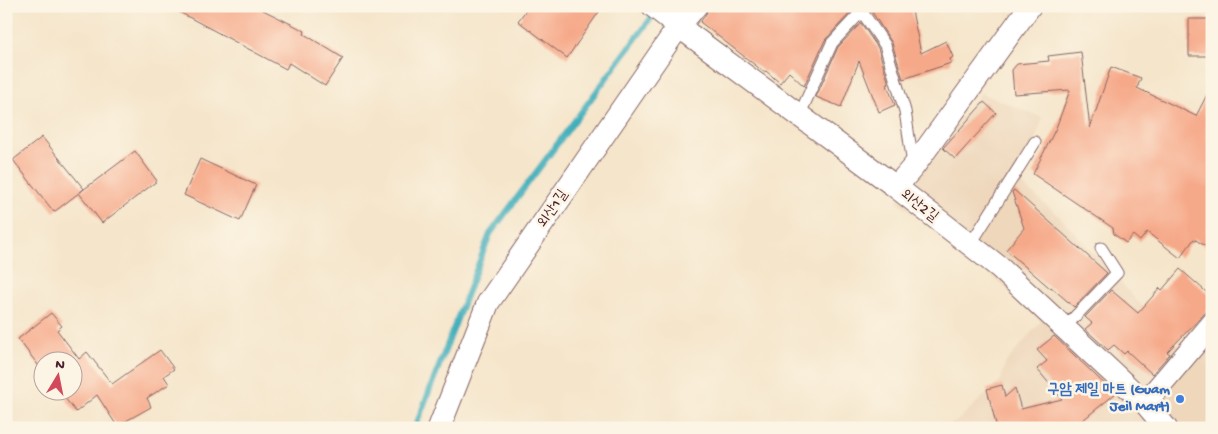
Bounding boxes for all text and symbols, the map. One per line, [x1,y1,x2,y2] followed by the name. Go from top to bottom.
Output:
[896,185,942,227] street label: 외산2길
[534,186,572,232] street label: 외산1길
[32,352,82,402] north arrow
[54,356,66,375] text: N
[1047,381,1170,416] place label: 구암 제일 마트 (Guam Jeil Mart)
[1174,393,1186,405] marker: 구암 제일 마트 (Guam Jeil Mart)

